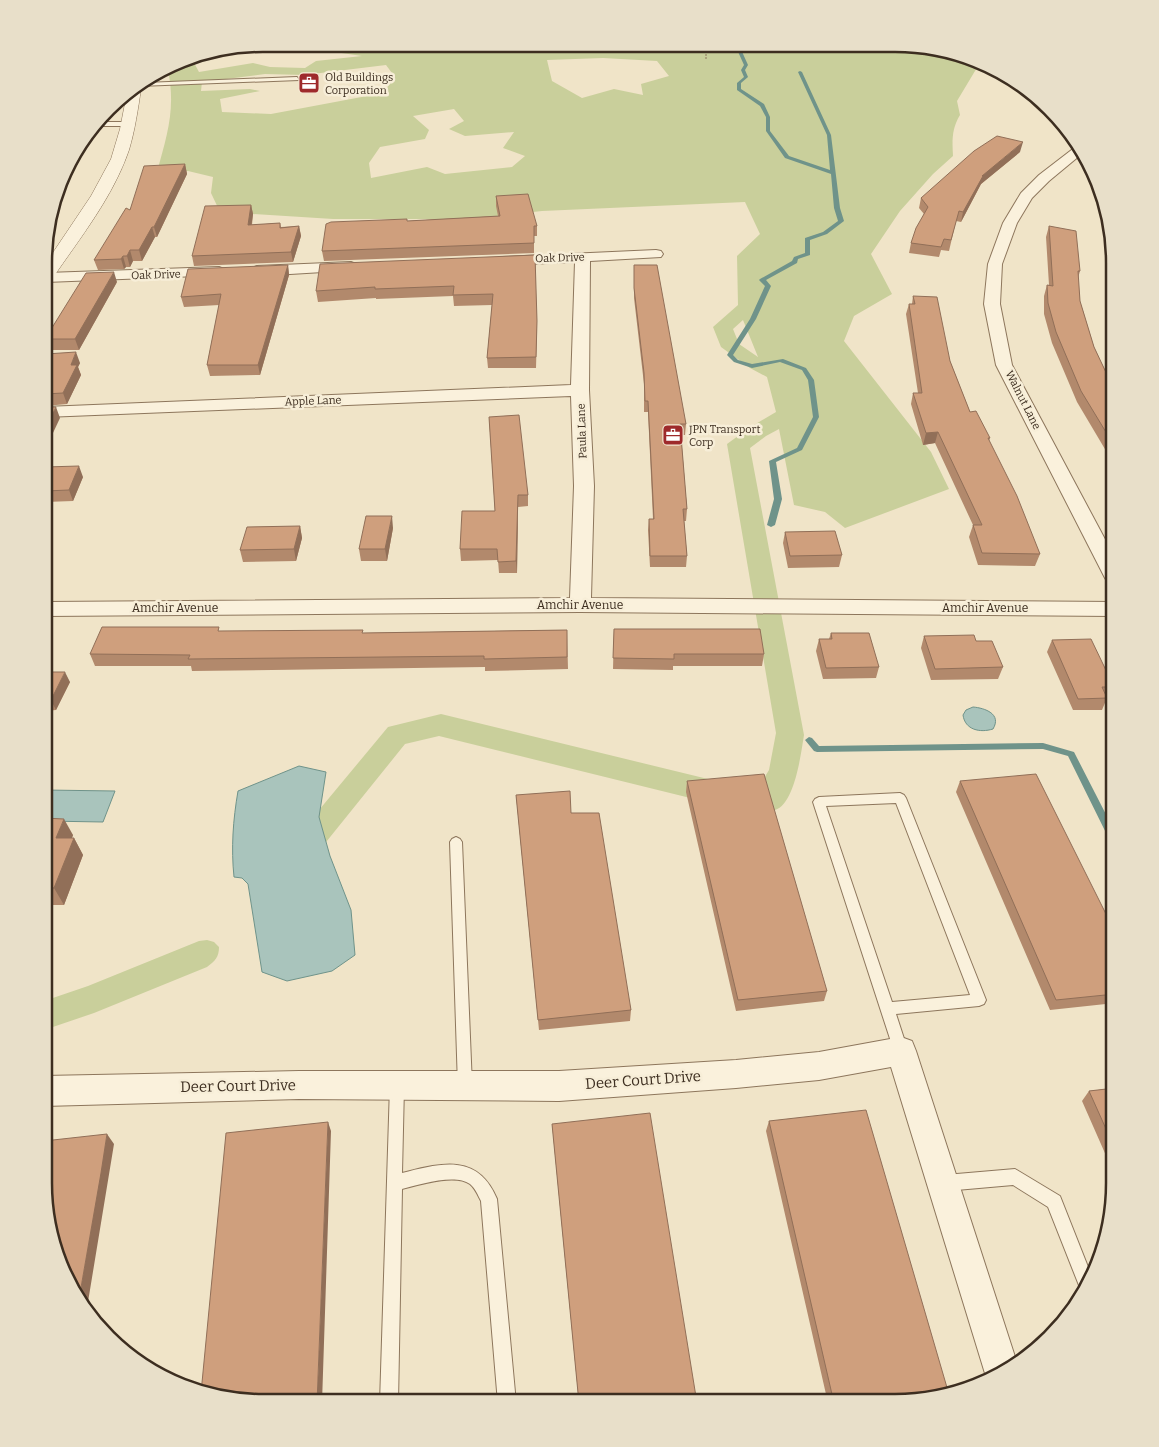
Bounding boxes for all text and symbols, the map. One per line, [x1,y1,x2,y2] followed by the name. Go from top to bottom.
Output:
[297,71,321,95] office icon: Old Buildings Corporation
[325,71,393,97] place label: Old Buildings Corporation
[535,251,585,265] street label: Oak Drive
[131,268,181,282] street label: Oak Drive
[1003,368,1043,432] street label: Walnut Lane
[284,394,342,408] street label: Apple Lane
[575,403,589,459] street label: Paula Lane
[661,423,685,447] office icon: JPN Transport Corp
[688,423,760,449] place label: JPN Transport Corp
[537,598,623,612] street label: Amchir Avenue
[132,601,218,615] street label: Amchir Avenue
[942,601,1028,615] street label: Amchir Avenue
[585,1067,701,1093] street label: Deer Court Drive
[180,1076,296,1096] street label: Deer Court Drive

